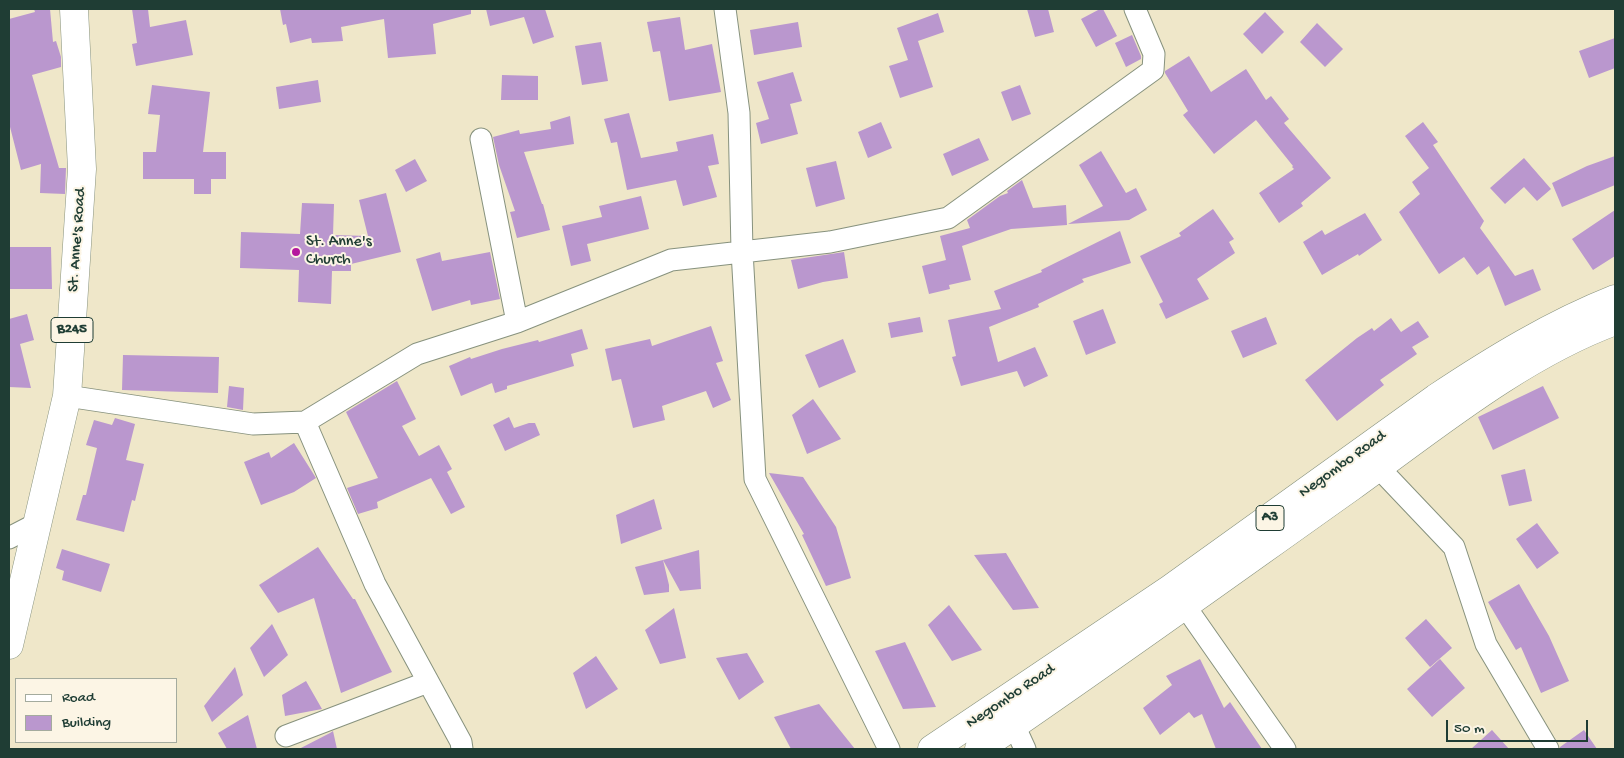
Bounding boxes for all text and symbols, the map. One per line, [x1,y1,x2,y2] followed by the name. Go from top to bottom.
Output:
[65,187,91,293] street label: St. Anne's Road
[306,233,372,271] place label: St. Anne's Church
[290,246,302,258] marker: St. Anne's Church
[51,318,93,342] road number: B245
[1296,427,1390,503] street label: Negombo Road
[1256,506,1284,530] road number: A3
[963,660,1059,734] street label: Negombo Road
[15,678,178,743] legend
[62,689,95,707] text: Road
[1449,710,1592,742] scale bar
[62,714,111,732] text: Building
[1454,720,1485,738] text: 50 m

